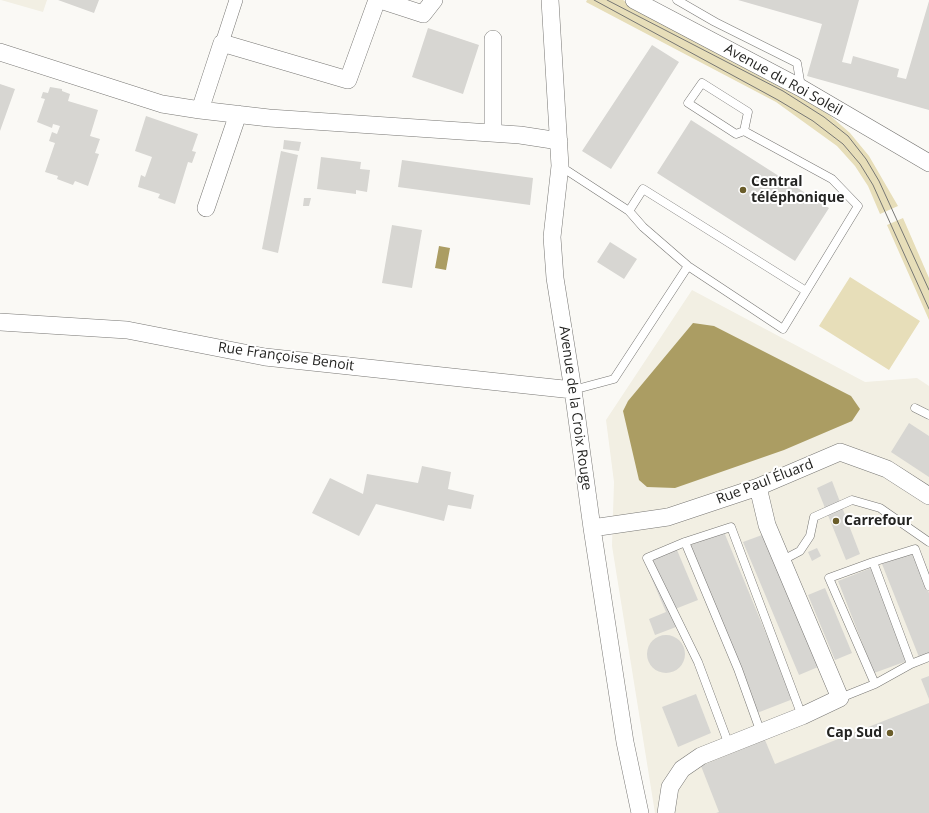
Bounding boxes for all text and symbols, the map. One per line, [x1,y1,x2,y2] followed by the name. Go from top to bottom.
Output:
[721,41,845,119] street label: Avenue du Roi Soleil
[751,174,844,206] place label: Central téléphonique
[738,185,748,195] marker: Central téléphonique
[555,325,595,491] street label: Avenue de la Croix Rouge
[217,339,355,375] street label: Rue Françoise Benoit
[714,456,816,508] street label: Rue Paul Éluard
[844,513,912,529] place label: Carrefour
[831,516,841,526] marker: Carrefour
[826,725,882,741] place label: Cap Sud
[885,728,895,738] marker: Cap Sud

